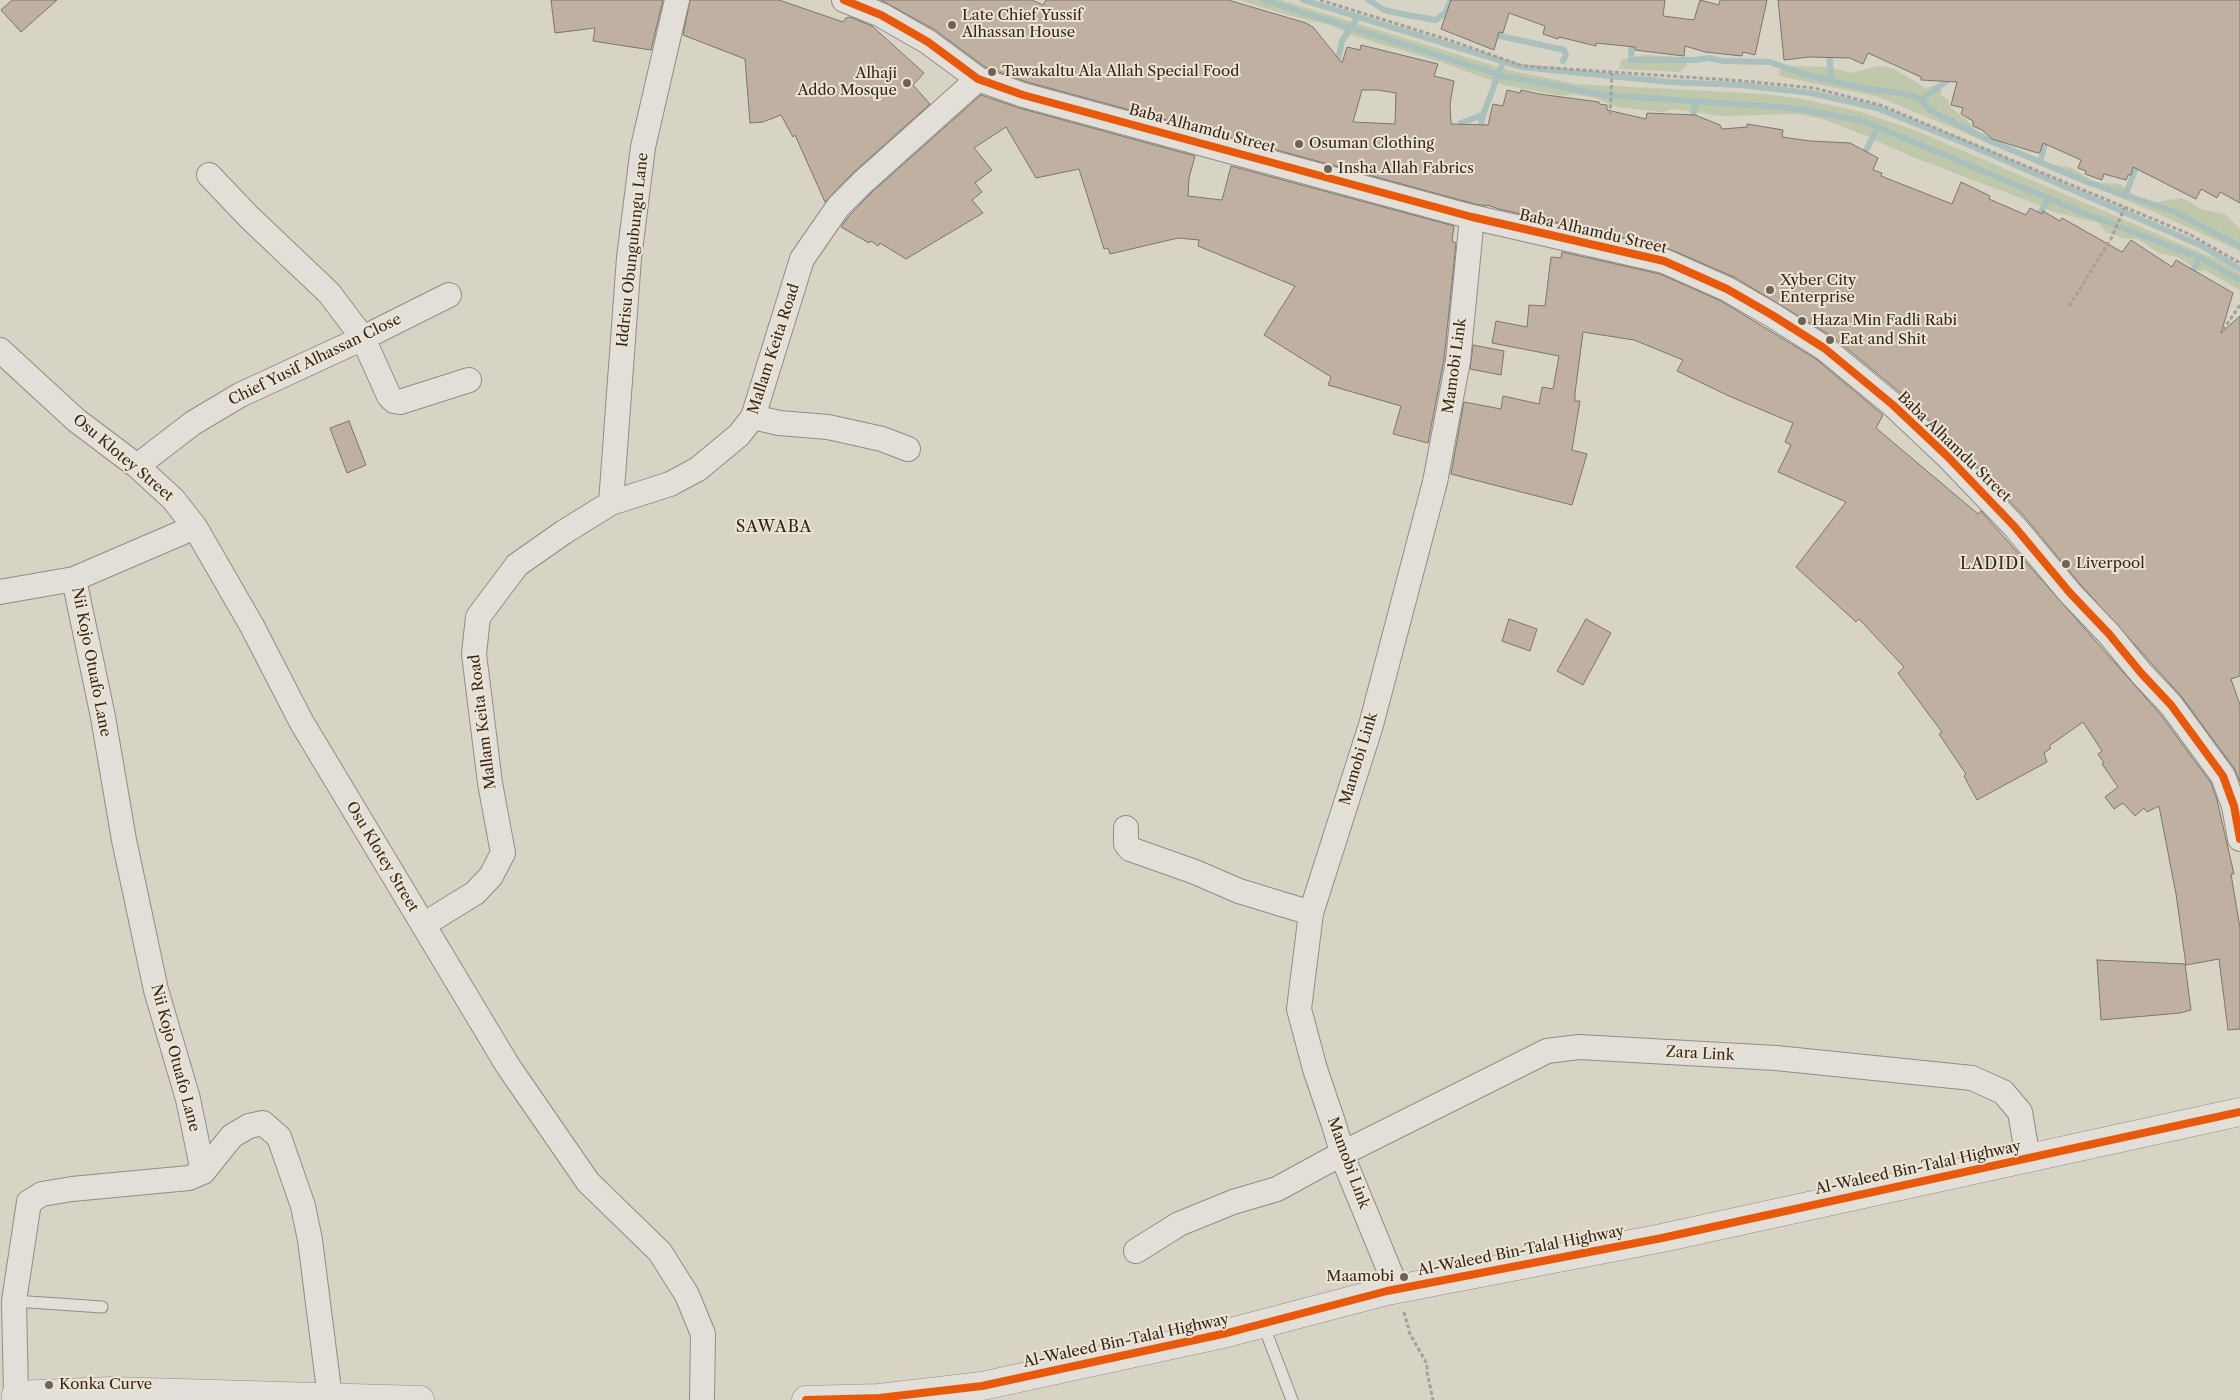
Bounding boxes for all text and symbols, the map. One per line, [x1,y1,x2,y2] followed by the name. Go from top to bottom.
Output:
[962,7,1082,42] place label: Late Chief Yussif Alhassan House
[946,19,958,31] marker: Late Chief Yussif Alhassan House
[1002,63,1239,81] place label: Tawakaltu Ala Allah Special Food
[797,65,897,100] place label: Alhaji Addo Mosque
[986,66,998,78] marker: Tawakaltu Ala Allah Special Food
[901,77,913,89] marker: Alhaji Addo Mosque
[1127,101,1277,157] street label: Baba Alhamdu Street
[1309,135,1434,153] place label: Osuman Clothing
[1293,138,1305,150] marker: Osuman Clothing
[614,152,652,348] street label: Iddrisu Obungubungu Lane
[1338,160,1474,178] place label: Insha Allah Fabrics
[1322,163,1334,175] marker: Insha Allah Fabrics
[1517,206,1669,258] street label: Baba Alhamdu Street
[1780,272,1856,307] place label: Xyber City Enterprise
[744,281,804,417] street label: Mallam Keita Road
[1764,284,1776,296] marker: Xyber City Enterprise
[226,310,404,410] street label: Chief Yusif Alhassan Close
[1812,312,1957,330] place label: Haza Min Fadli Rabi
[1796,315,1808,327] marker: Haza Min Fadli Rabi
[1439,317,1471,415] street label: Mamobi Link
[1840,331,1926,349] place label: Eat and Shit
[1824,334,1836,346] marker: Eat and Shit
[1893,388,2015,506] street label: Baba Alhamdu Street
[69,411,177,505] street label: Osu Klotey Street
[735,517,813,537] district label: SAWABA
[1959,554,2027,574] district label: LADIDI
[2076,555,2145,573] place label: Liverpool
[2060,558,2072,570] marker: Liverpool
[68,586,114,738] street label: Nii Kojo Otuafo Lane
[466,653,500,791] street label: Mallam Keita Road
[1336,710,1382,808] street label: Mamobi Link
[342,798,422,916] street label: Osu Klotey Street
[147,982,203,1134] street label: Nii Kojo Otuafo Lane
[1665,1043,1735,1065] street label: Zara Link
[1323,1115,1373,1211] street label: Mamobi Link
[1813,1137,2023,1199] street label: Al-Waleed Bin-Talal Highway
[1416,1222,1626,1280] street label: Al-Waleed Bin-Talal Highway
[1326,1268,1394,1286] place label: Maamobi
[1398,1271,1410,1283] marker: Maamobi
[1021,1310,1231,1372] street label: Al-Waleed Bin-Talal Highway
[59,1376,152,1394] place label: Konka Curve
[43,1379,55,1391] marker: Konka Curve

